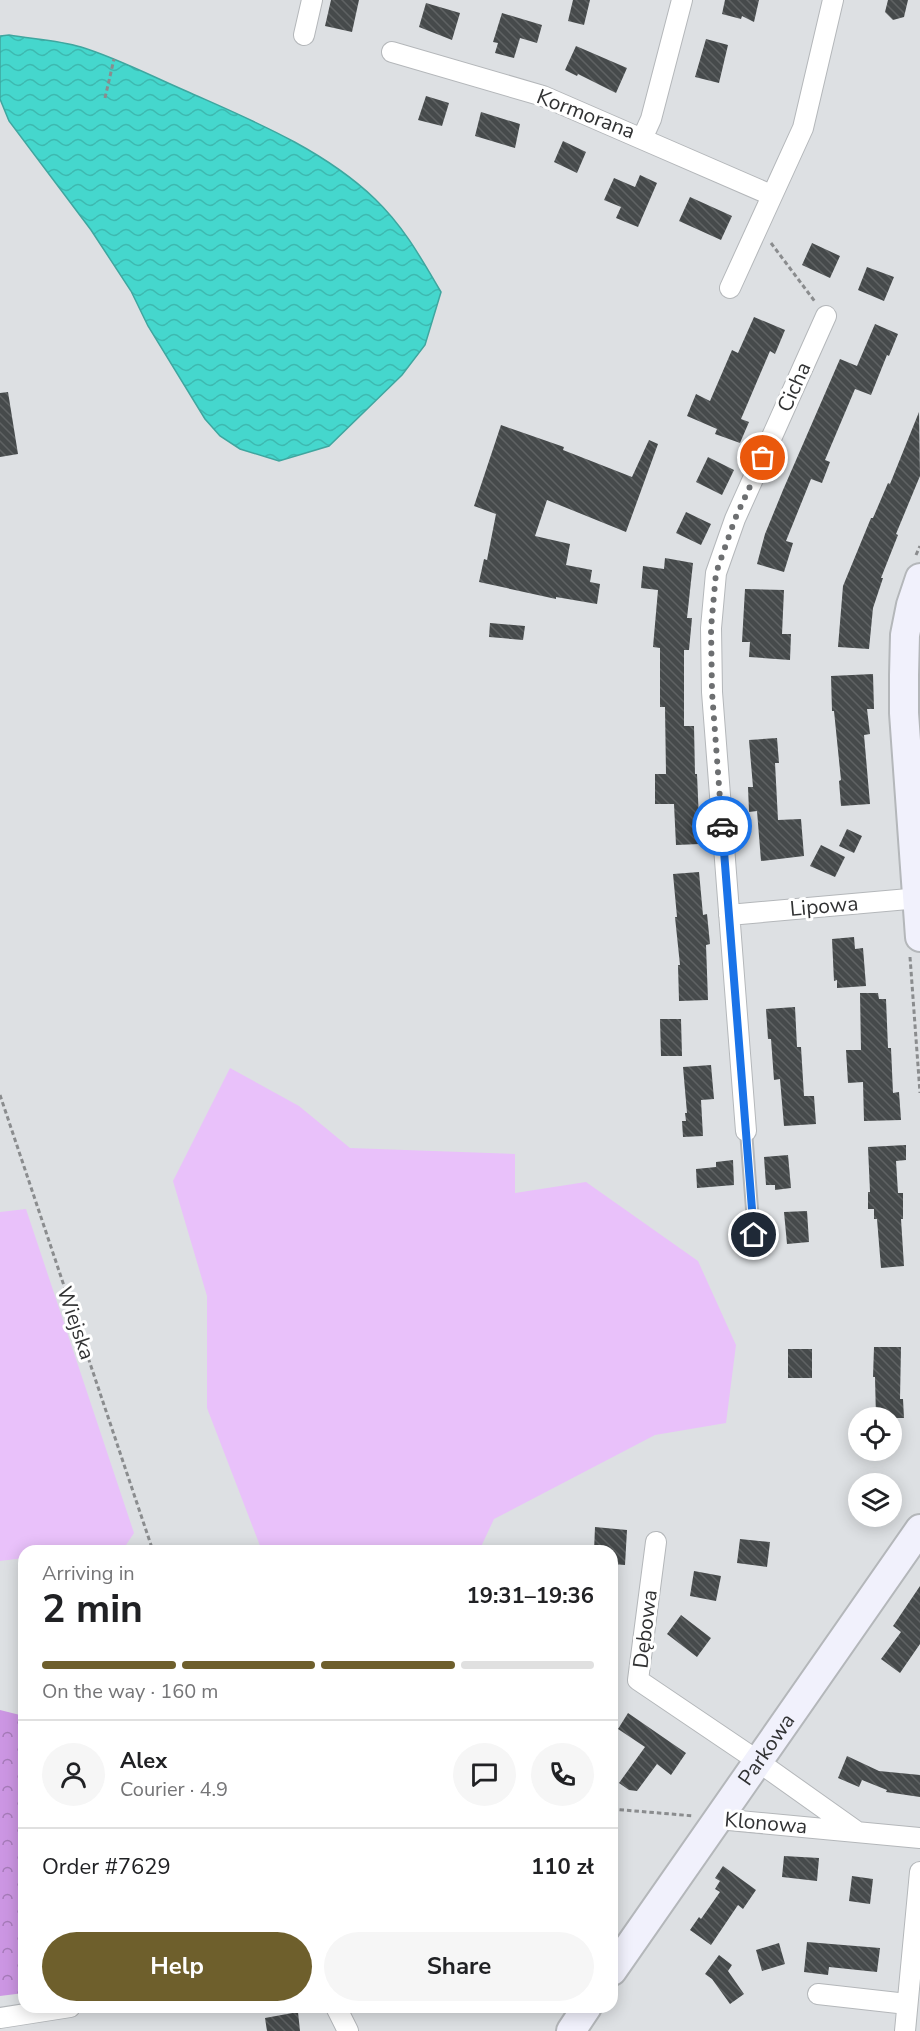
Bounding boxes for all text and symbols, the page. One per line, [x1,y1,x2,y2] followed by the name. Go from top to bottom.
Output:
[533,82,639,146] street label: Kormorana
[771,358,817,416] street label: Cicha
[737,432,788,483] pin
[746,441,779,474] icon: bag
[692,796,752,856] courier
[706,810,739,843] icon: car
[789,889,859,923] street label: Lipowa
[728,1209,779,1260] pin
[737,1218,770,1251] icon: home
[50,1283,102,1363] street label: Wiejska
[848,1407,902,1527] map controls
[848,1407,902,1461] button: locate
[848,1473,902,1527] button: layers
[42,1560,135,1587] text: Arriving in
[466,1581,594,1611] text: 19:31–19:36
[42,1583,143,1636] text: 2 min
[626,1588,664,1670] street label: Dębowa
[42,1678,218,1705] text: On the way · 160 m
[731,1708,801,1791] street label: Parkowa
[42,1743,105,1806] button: person
[453,1743,516,1806] button: chat
[531,1743,594,1806] button: phone
[120,1746,167,1776] text: Alex
[120,1776,228,1803] text: Courier · 4.9
[723,1805,809,1841] street label: Klonowa
[42,1852,171,1882] text: Order #7629
[531,1852,594,1882] text: 110 zł
[42,1932,312,2001] button: Help
[324,1932,594,2001] button: Share

